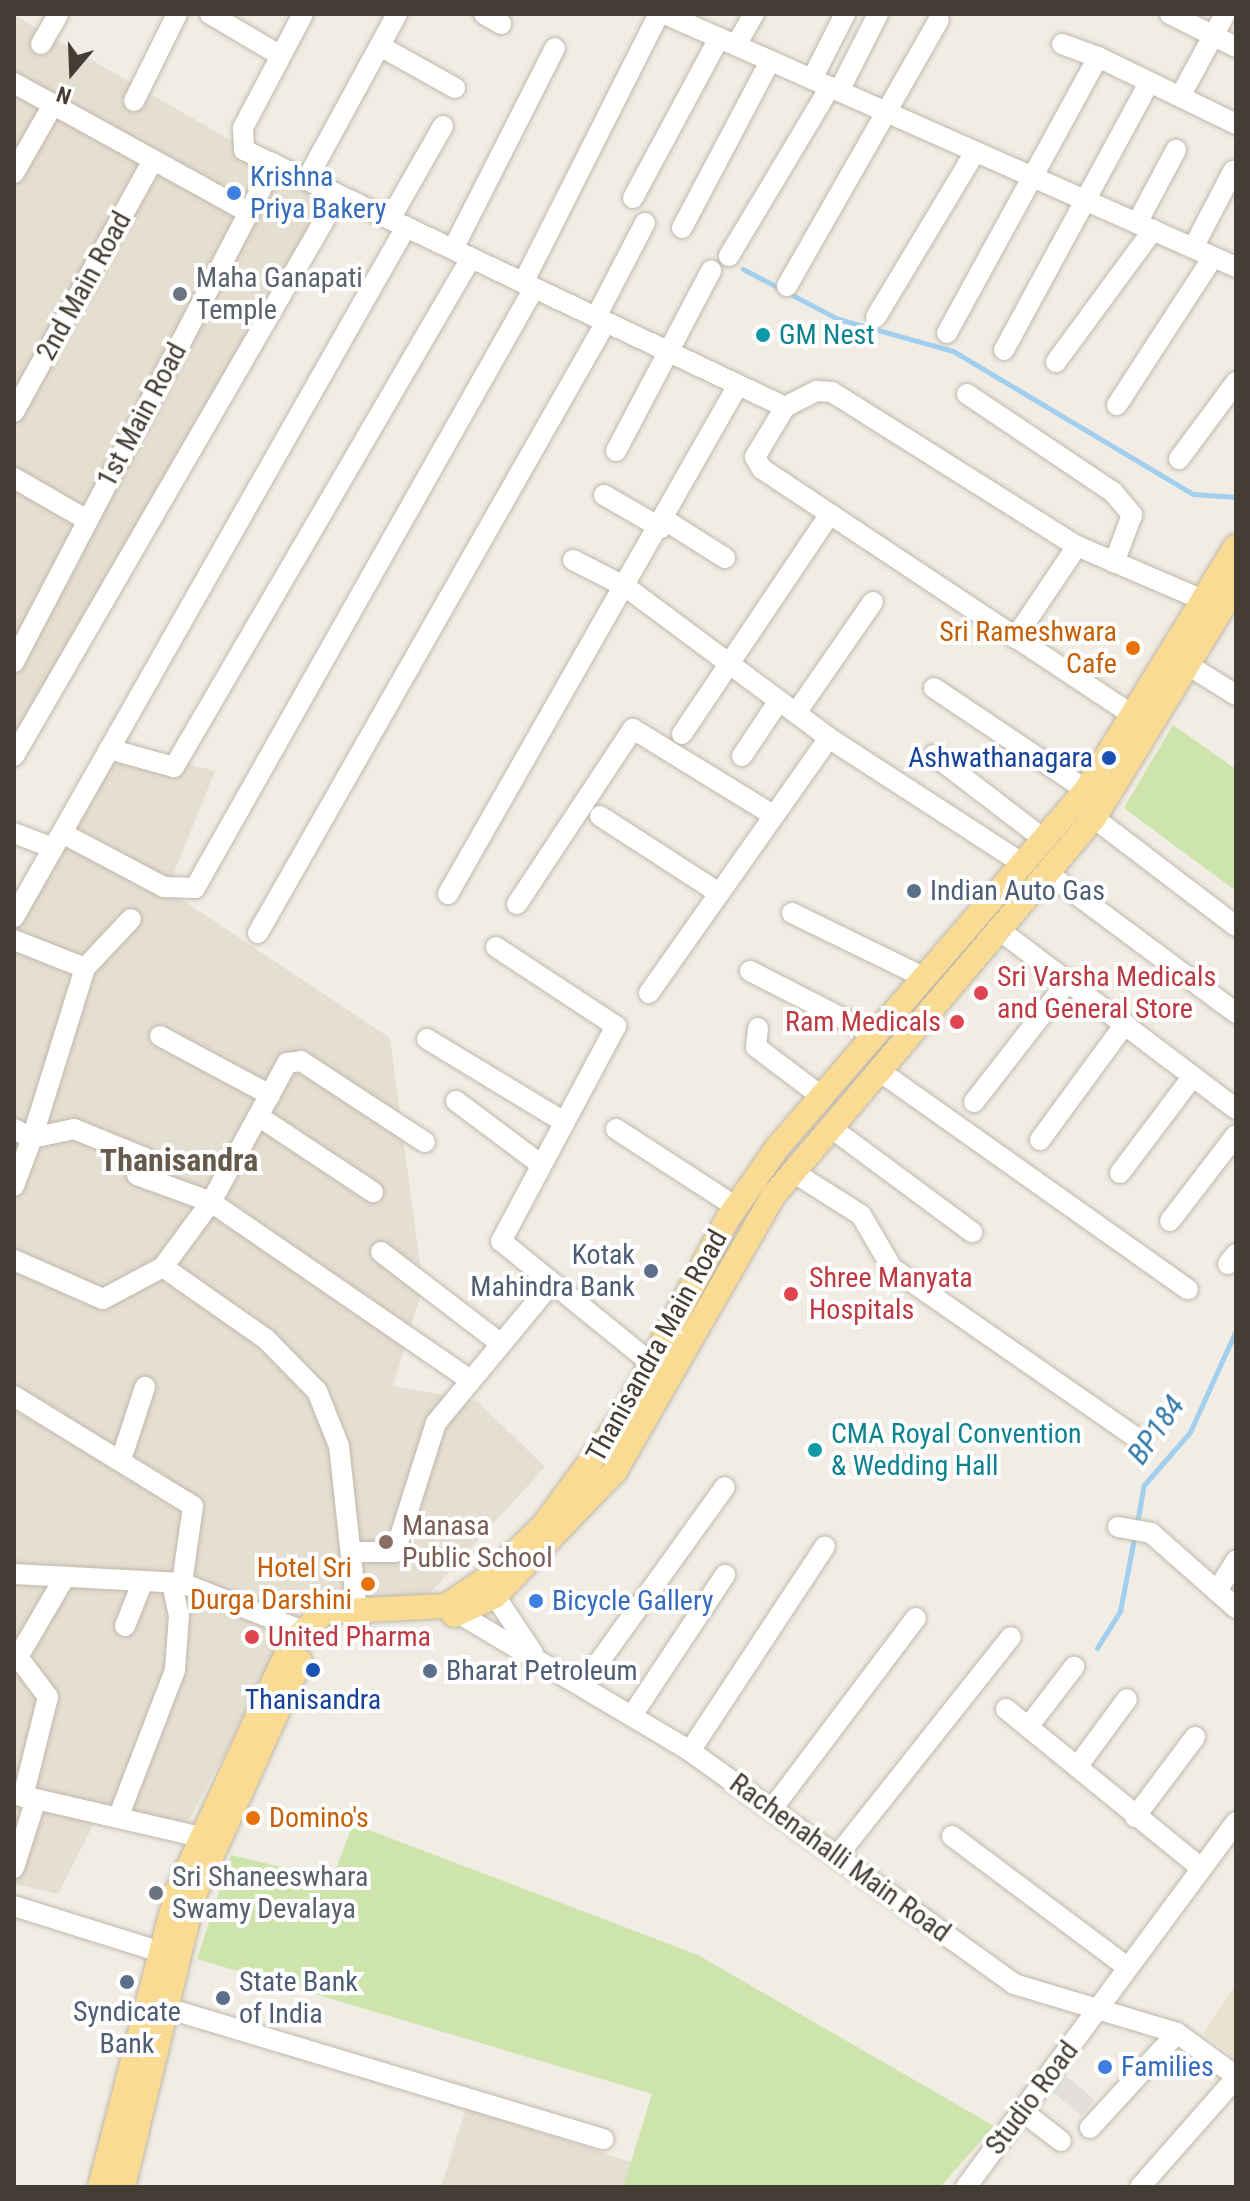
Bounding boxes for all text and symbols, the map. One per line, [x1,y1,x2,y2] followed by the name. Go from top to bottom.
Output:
[32,32,112,112] north arrow
[54,81,74,109] text: N
[250,160,386,226] place label: Krishna Priya Bakery
[225,184,243,202] marker: Krishna Priya Bakery
[29,206,139,366] street label: 2nd Main Road
[196,261,363,327] place label: Maha Ganapati Temple
[171,285,189,303] marker: Maha Ganapati Temple
[779,318,875,352] place label: GM Nest
[754,326,772,344] marker: GM Nest
[90,337,194,493] street label: 1st Main Road
[939,615,1117,681] place label: Sri Rameshwara Cafe
[1124,639,1142,657] marker: Sri Rameshwara Cafe
[908,741,1093,775] place label: Ashwathanagara
[1100,749,1118,767] marker: Ashwathanagara
[930,874,1105,908] place label: Indian Auto Gas
[905,882,923,900] marker: Indian Auto Gas
[997,960,1216,1026] place label: Sri Varsha Medicals and General Store
[972,984,990,1002] marker: Sri Varsha Medicals and General Store
[785,1005,941,1039] place label: Ram Medicals
[948,1013,966,1031] marker: Ram Medicals
[100,1141,258,1179] district label: Thanisandra
[579,1224,735,1468] street label: Thanisandra Main Road
[470,1238,635,1304] place label: Kotak Mahindra Bank
[809,1261,973,1327] place label: Shree Manyata Hospitals
[642,1262,660,1280] marker: Kotak Mahindra Bank
[780,1283,802,1305] marker: Shree Manyata Hospitals
[1120,1389,1192,1471] water label: BP184
[831,1417,1082,1483] place label: CMA Royal Convention & Wedding Hall
[806,1441,824,1459] marker: CMA Royal Convention & Wedding Hall
[402,1509,553,1575] place label: Manasa Public School
[377,1533,395,1551] marker: Manasa Public School
[190,1551,352,1617] place label: Hotel Sri Durga Darshini
[359,1575,377,1593] marker: Hotel Sri Durga Darshini
[552,1584,713,1618] place label: Bicycle Gallery
[527,1592,545,1610] marker: Bicycle Gallery
[268,1620,431,1654] place label: United Pharma
[243,1628,261,1646] marker: United Pharma
[446,1654,638,1688] place label: Bharat Petroleum
[304,1661,322,1679] marker: Thanisandra
[421,1662,439,1680] marker: Bharat Petroleum
[245,1683,381,1717] place label: Thanisandra
[723,1767,957,1949] street label: Rachenahalli Main Road
[269,1801,369,1835] place label: Domino's
[244,1809,262,1827] marker: Domino's
[172,1860,368,1926] place label: Sri Shaneeswhara Swamy Devalaya
[147,1884,165,1902] marker: Sri Shaneeswhara Swamy Devalaya
[239,1965,358,2031] place label: State Bank of India
[118,1973,136,1991] marker: Syndicate Bank
[214,1989,232,2007] marker: State Bank of India
[73,1995,181,2061] place label: Syndicate Bank
[978,2035,1086,2161] street label: Studio Road
[1121,2050,1214,2084] place label: Families
[1096,2058,1114,2076] marker: Families

